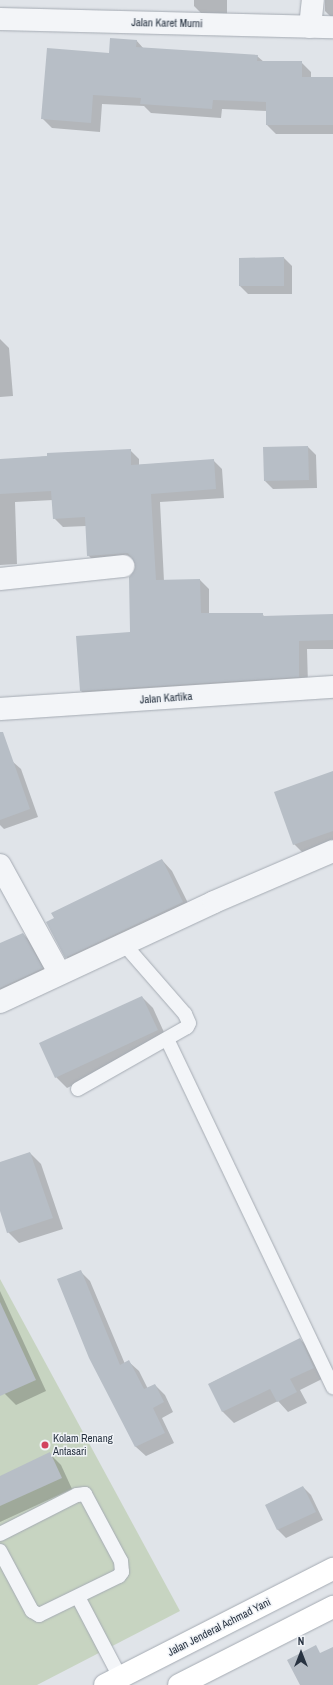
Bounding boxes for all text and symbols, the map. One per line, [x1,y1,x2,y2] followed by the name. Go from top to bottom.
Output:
[131,16,203,30] street label: Jalan Karet Murni
[139,690,193,706] street label: Jalan Kartika
[53,1432,113,1458] place label: Kolam Renang Antasari
[40,1440,50,1450] marker: Kolam Renang Antasari
[165,1595,273,1659] street label: Jalan Jenderal Achmad Yani
[281,1633,321,1673] north arrow
[298,1634,304,1648] text: N

